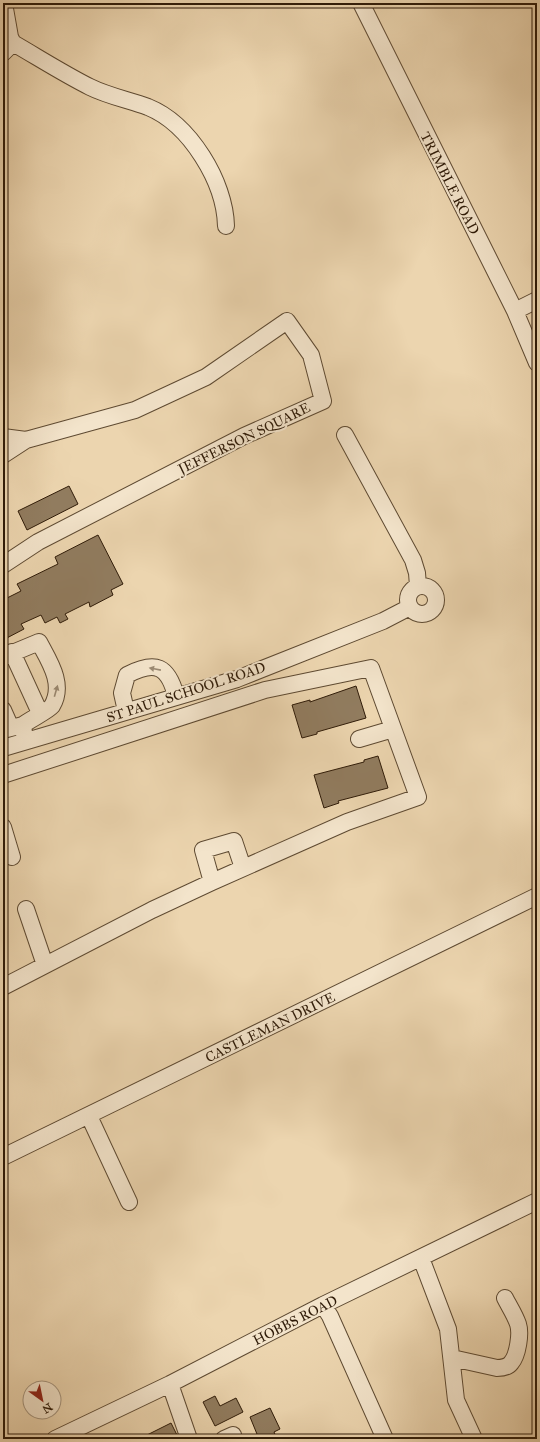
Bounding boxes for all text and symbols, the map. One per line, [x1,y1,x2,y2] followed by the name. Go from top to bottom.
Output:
[416,129,483,237] street label: TRIMBLE ROAD
[174,399,314,480] street label: JEFFERSON SQUARE
[104,659,268,726] street label: ST PAUL SCHOOL ROAD
[148,665,161,671] one-way arrow
[53,685,59,697] one-way arrow
[203,989,338,1066] street label: CASTLEMAN DRIVE
[250,1292,340,1349] street label: HOBBS ROAD
[22,1380,62,1420] north arrow
[39,1400,55,1416] text: N

